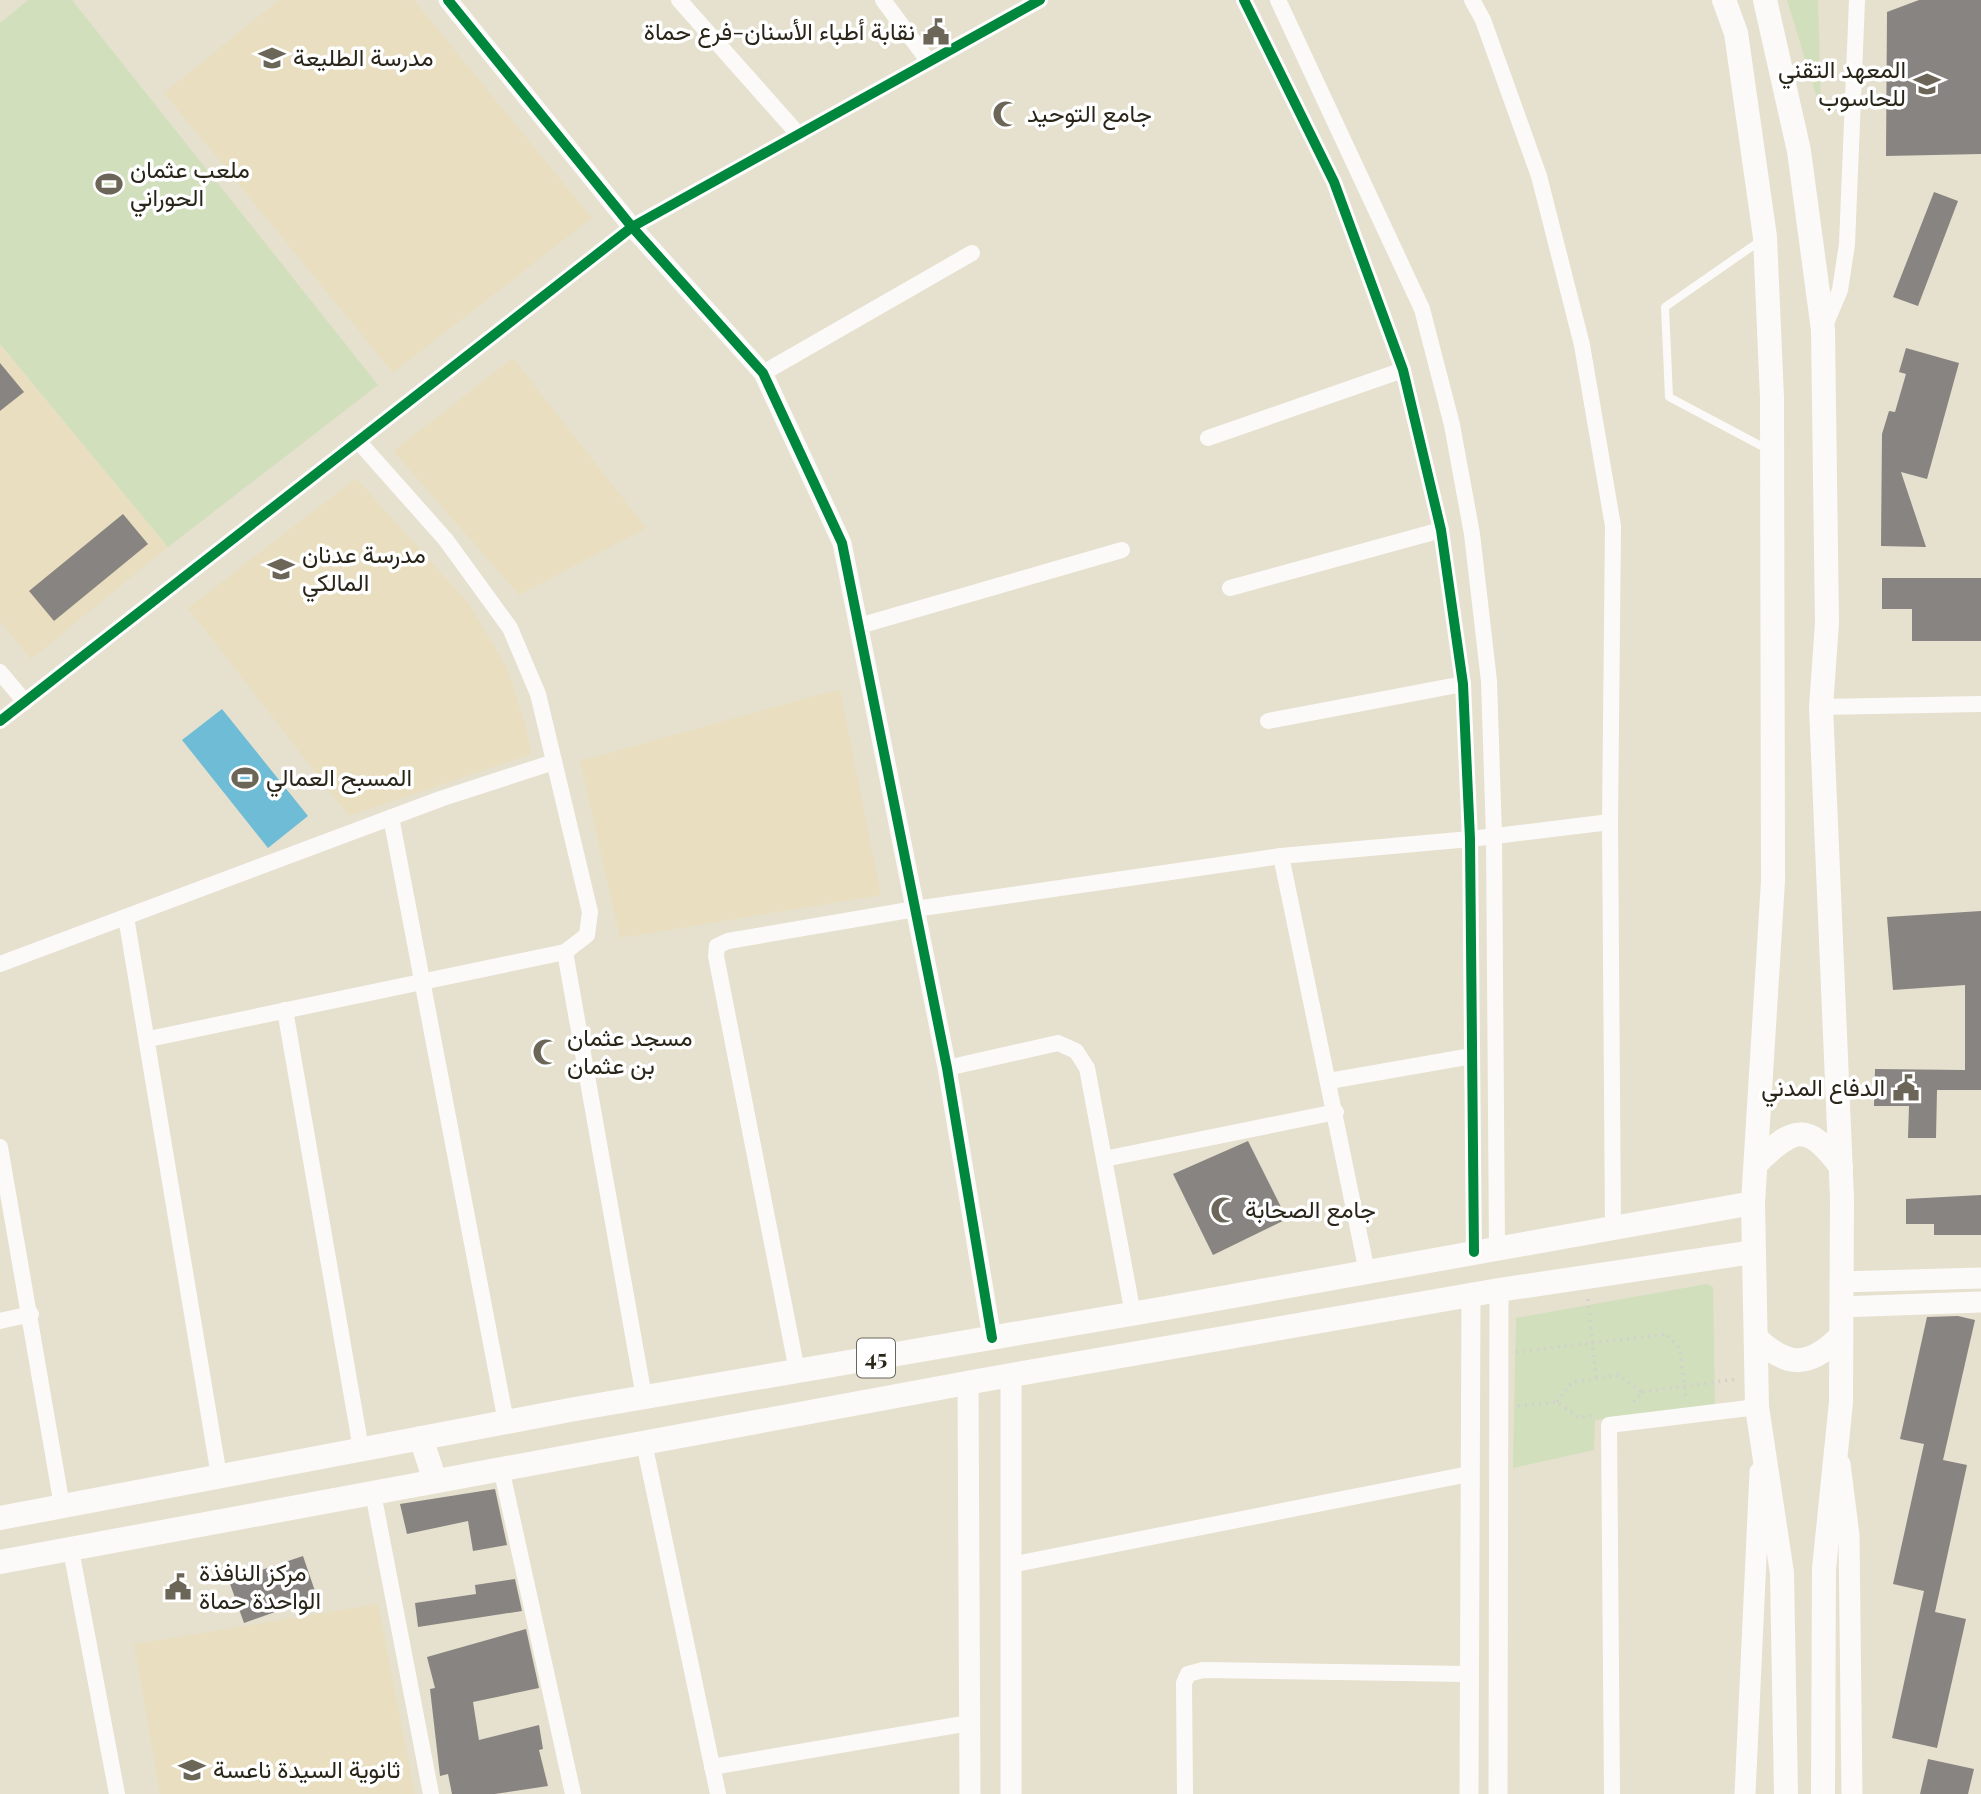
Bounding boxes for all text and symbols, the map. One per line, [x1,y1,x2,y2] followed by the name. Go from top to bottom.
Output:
[644,14,915,48] place label: نقابة أطباء الأسنان-فرع حماة
[921,17,951,47] public building icon: نقابة أطباء الأسنان-فرع حماة
[293,40,433,73] place label: مدرسة الطليعة
[257,43,287,73] school or university icon: مدرسة الطليعة
[1778,52,1906,113] place label: المعهد التقني للحاسوب
[1912,69,1942,99] school or university icon: المعهد التقني للحاسوب
[1027,96,1152,131] place label: جامع التوحيد
[991,99,1021,129] mosque icon: جامع التوحيد
[130,152,250,217] place label: ملعب عثمان الحوراني
[94,169,124,199] sports icon: ملعب عثمان الحوراني
[302,537,426,602] place label: مدرسة عدنان المالكي
[266,554,296,584] school or university icon: مدرسة عدنان المالكي
[266,760,412,797] place label: المسبح العمالي
[230,763,260,793] sports icon: المسبح العمالي
[567,1020,693,1080] place label: مسجد عثمان بن عثمان
[531,1037,561,1067] mosque icon: مسجد عثمان بن عثمان
[1761,1070,1885,1107] place label: الدفاع المدني
[1891,1073,1921,1103] public building icon: الدفاع المدني
[1245,1192,1376,1227] place label: جامع الصحابة
[1209,1195,1239,1225] mosque icon: جامع الصحابة
[857,1338,895,1378] road number: 45
[199,1555,321,1616] place label: مركز النافذة الواحدة حماة
[163,1572,193,1602] public building icon: مركز النافذة الواحدة حماة
[213,1752,400,1785] place label: ثانوية السيدة ناعسة
[177,1755,207,1785] school or university icon: ثانوية السيدة ناعسة

